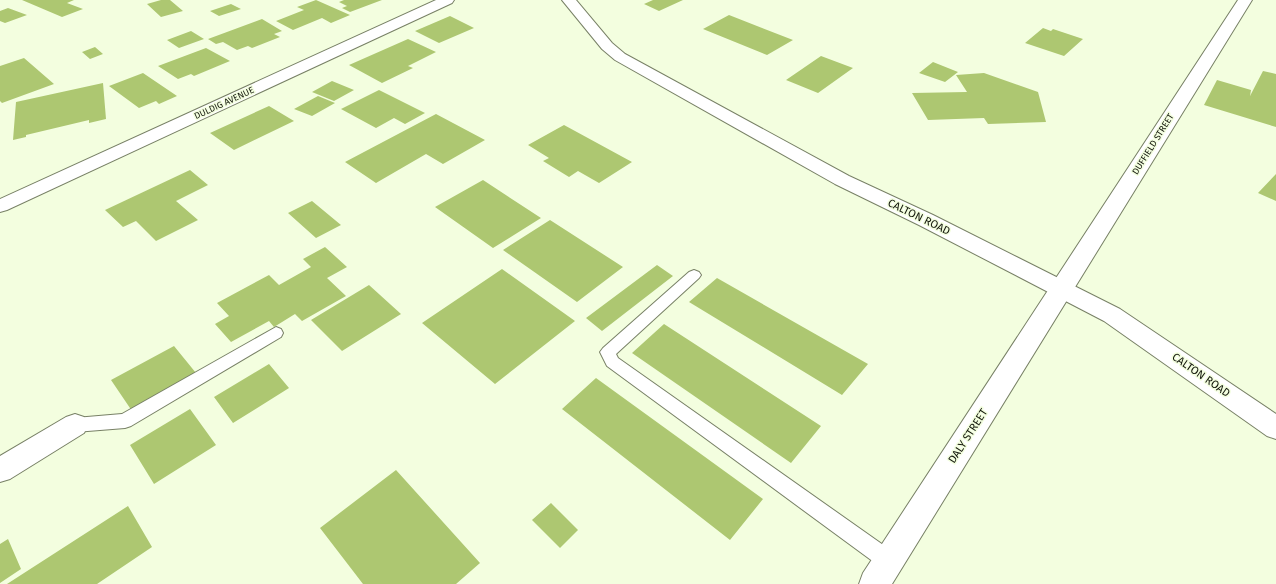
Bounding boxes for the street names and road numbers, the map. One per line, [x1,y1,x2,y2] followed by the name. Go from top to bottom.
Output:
[193,85,256,121] street label: DULDIG AVENUE
[1130,111,1176,176] street label: DUFFIELD STREET
[886,196,952,238] street label: CALTON ROAD
[1169,350,1233,400] street label: CALTON ROAD
[946,406,991,466] street label: DALY STREET

